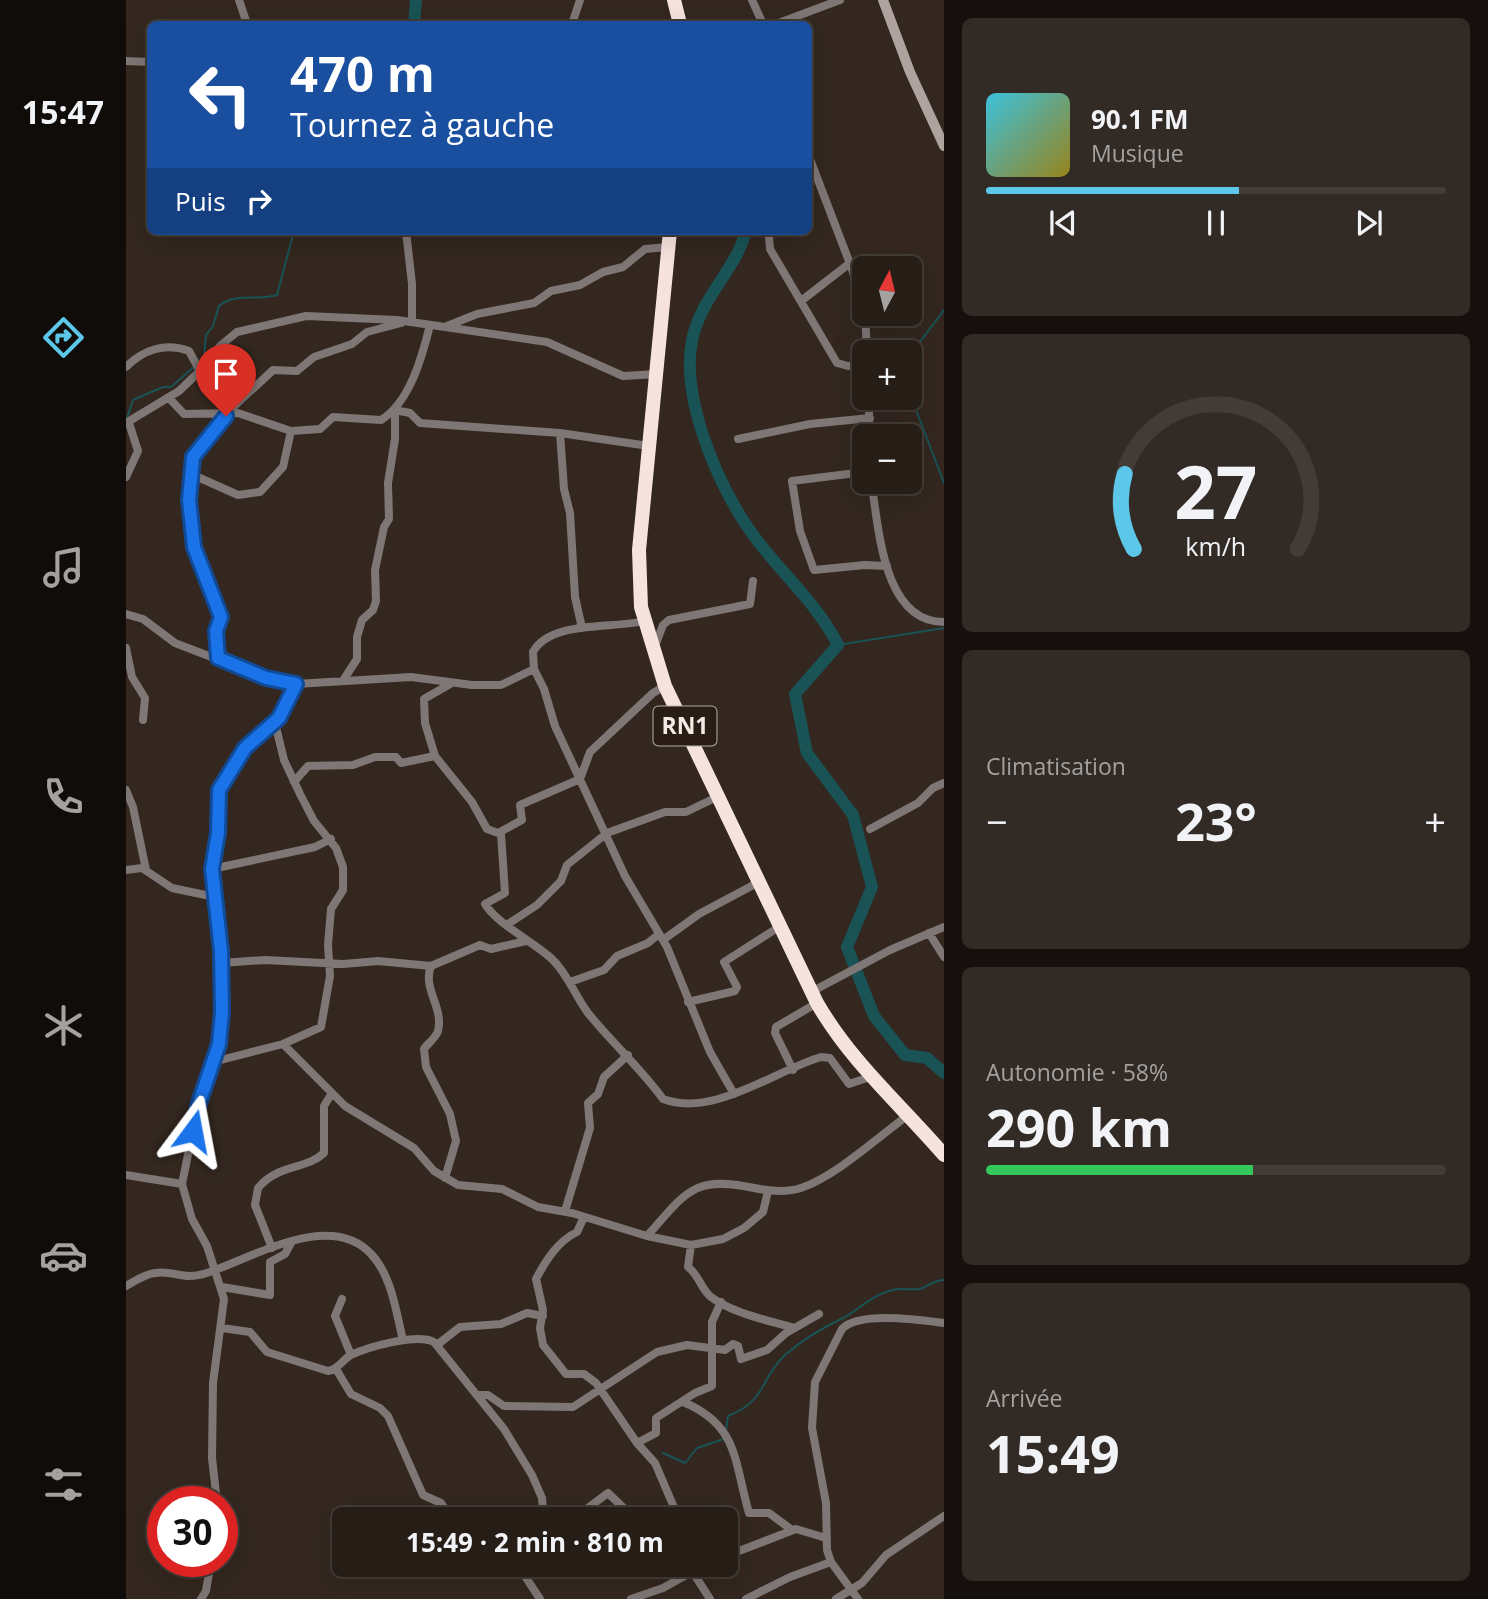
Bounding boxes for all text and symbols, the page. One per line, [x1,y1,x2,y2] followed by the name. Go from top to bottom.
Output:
[290,40,435,106] text: 470 m
[175,49,266,140] icon: left
[22,90,104,133] text: 15:47
[1091,101,1189,137] text: 90.1 FM
[290,103,554,146] text: Tournez à gauche
[1091,137,1184,169] text: Musique
[240,182,278,220] icon: right
[175,183,226,219] text: Puis
[1044,204,1082,242] icon: previous
[1197,204,1235,242] icon: pause
[1350,204,1388,242] icon: next
[852,256,922,326] north arrow
[852,256,922,494] map controls
[39,313,88,362] icon: directions
[852,340,922,410] button: +
[196,344,256,416] pin
[207,355,245,393] icon: arrive
[852,424,922,494] button: −
[1174,442,1258,541] text: 27
[1186,529,1246,563] text: km/h
[39,543,88,592] icon: music
[654,706,716,746] road number: RN1
[986,750,1126,782] text: Climatisation
[39,772,88,821] icon: phone
[1175,785,1257,856] text: 23°
[986,795,1008,847] text: −
[1424,795,1446,847] text: +
[39,1001,88,1050] icon: climate
[986,1056,1168,1088] text: Autonomie · 58%
[986,1091,1172,1162] text: 290 km
[156,1094,230,1168] position arrow
[39,1231,88,1280] icon: car
[986,1382,1062,1414] text: Arrivée
[986,1417,1120,1488] text: 15:49
[39,1460,88,1509] icon: filters
[147,1486,238,1577] speed limit sign: 30
[406,1524,664,1560] text: 15:49 · 2 min · 810 m

